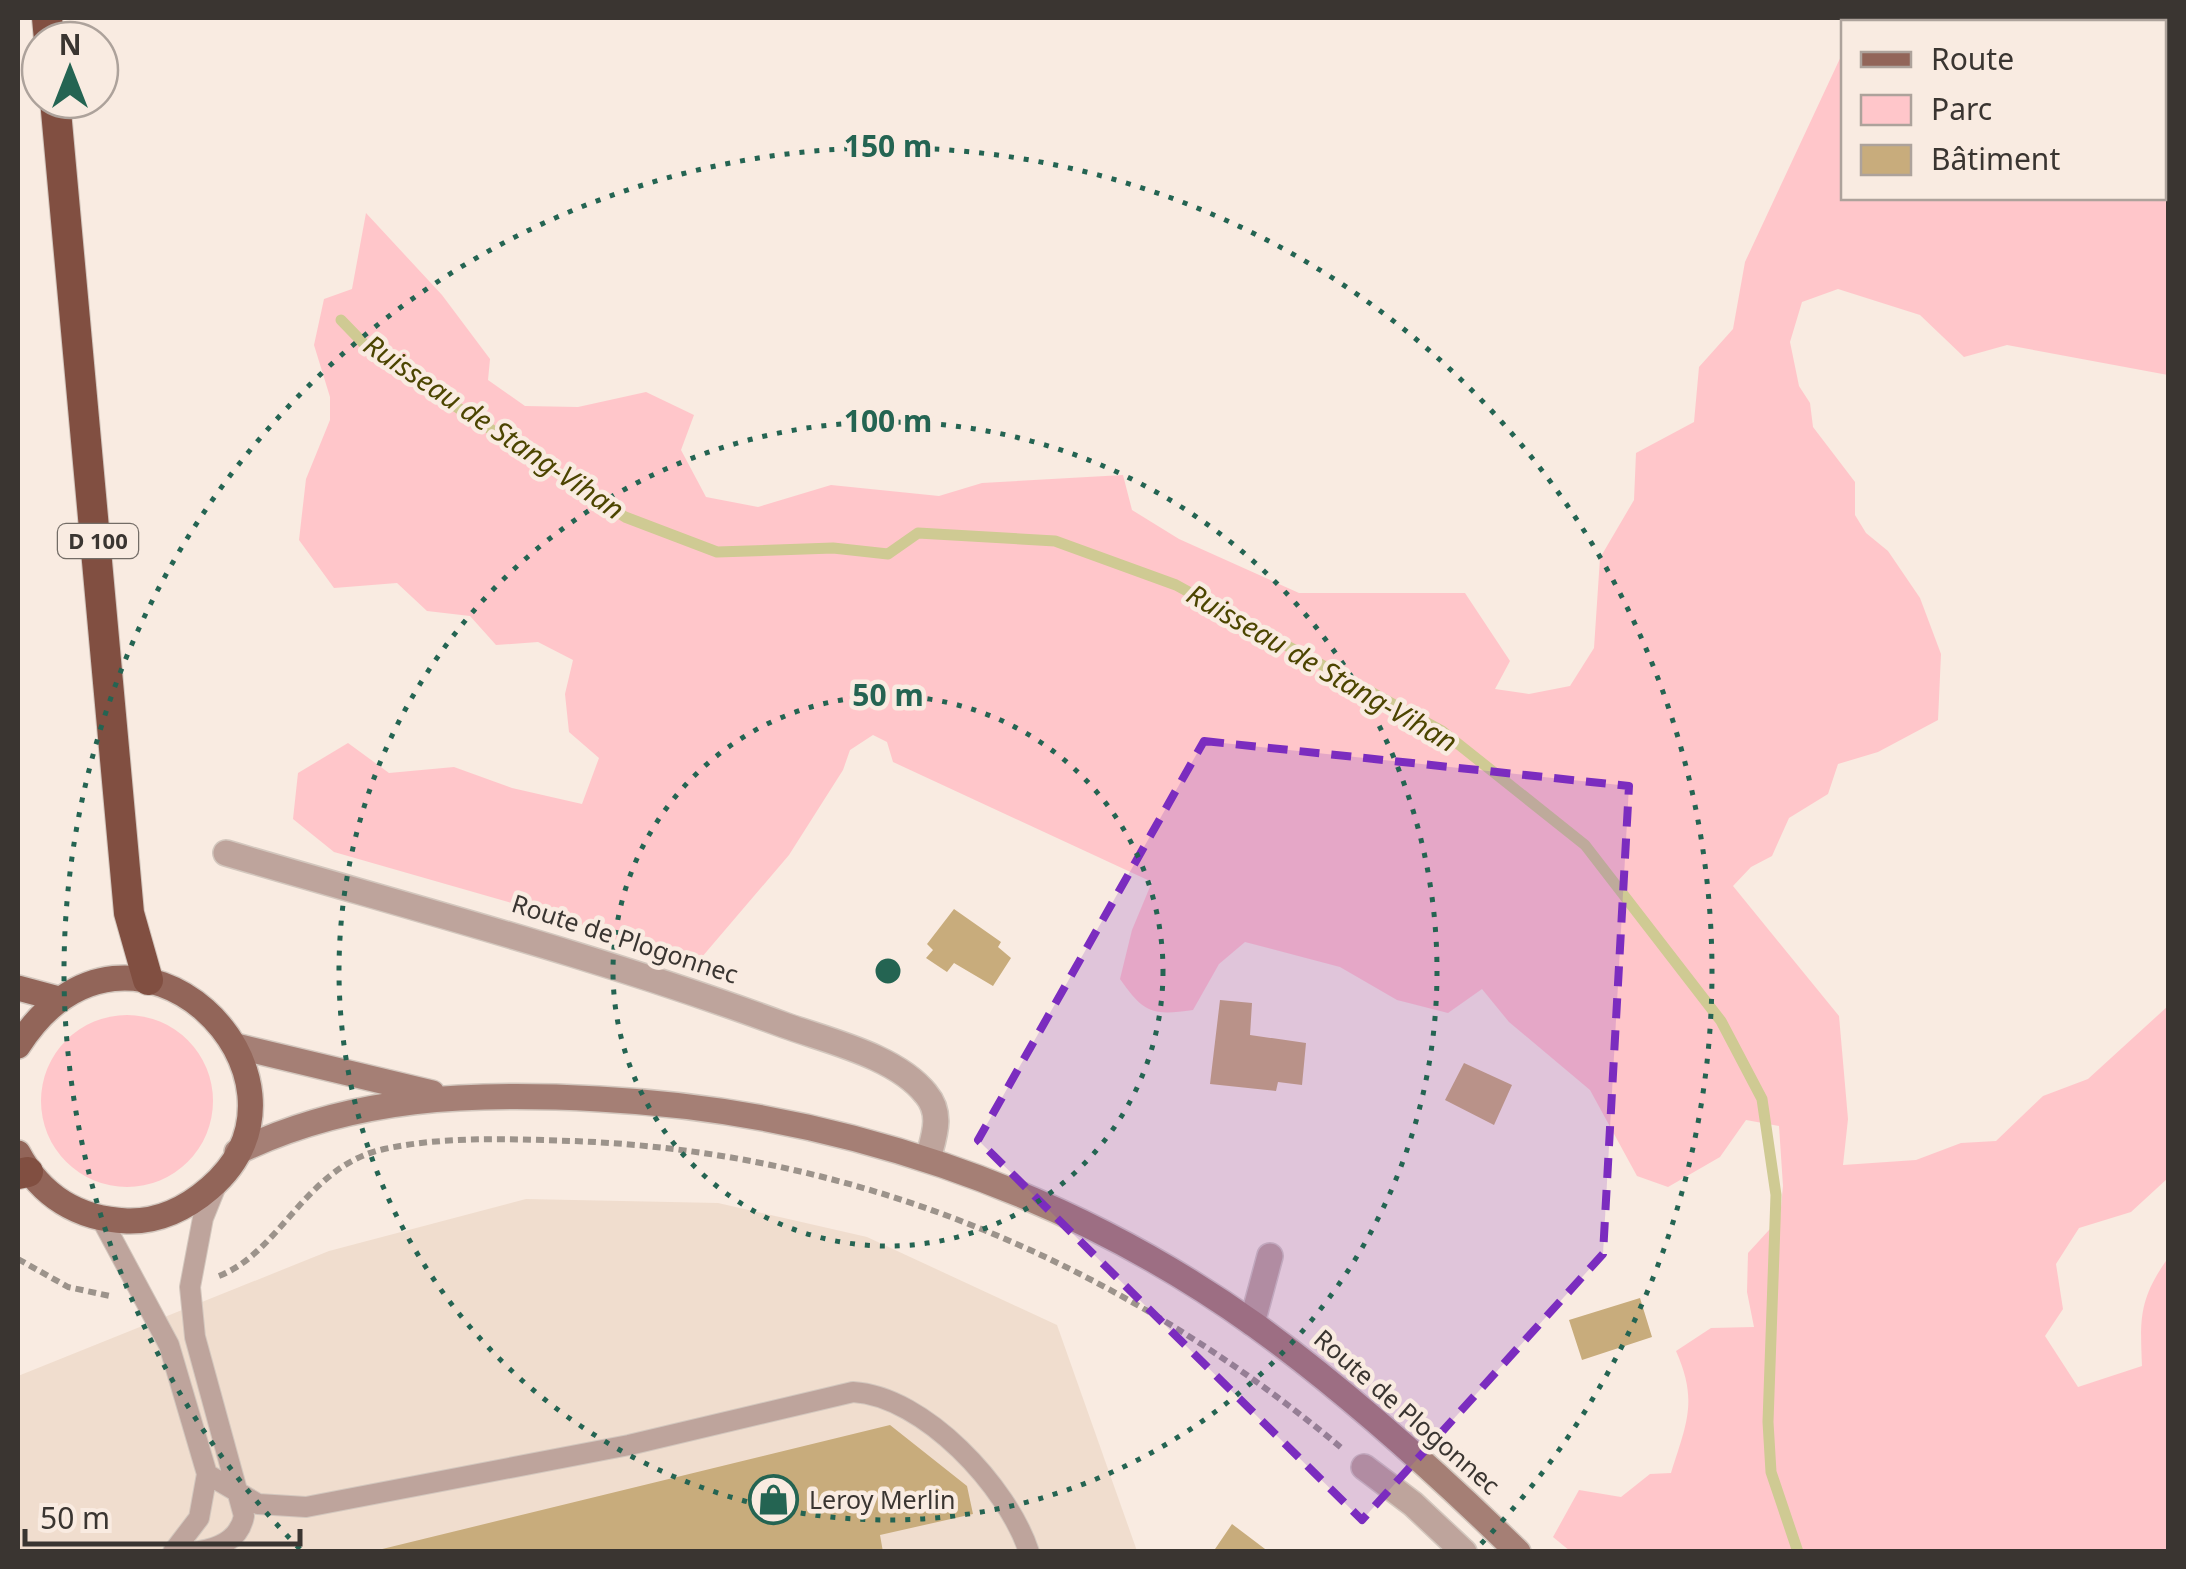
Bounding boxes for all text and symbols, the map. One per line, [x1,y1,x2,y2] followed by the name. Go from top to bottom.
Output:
[20,20,120,120] north arrow
[1841,20,2166,200] legend
[59,25,81,63] text: N
[1931,38,2014,79] text: Route
[1931,88,1992,129] text: Parc
[844,125,932,166] text: 150 m
[1931,138,2060,179] text: Bâtiment
[357,325,632,527] water label: Ruisseau de Stang-Vihan
[844,400,932,441] text: 100 m
[58,524,138,558] road number: D 100
[1180,574,1465,760] water label: Ruisseau de Stang-Vihan
[852,674,924,715] text: 50 m
[508,885,743,991] street label: Route de Plogonnec
[870,953,906,989] centre of rings
[1307,1321,1508,1501] street label: Route de Plogonnec
[748,1474,800,1526] shop icon: Leroy Merlin
[809,1482,955,1516] place label: Leroy Merlin
[25,1484,300,1546] scale bar
[40,1497,110,1538] text: 50 m

